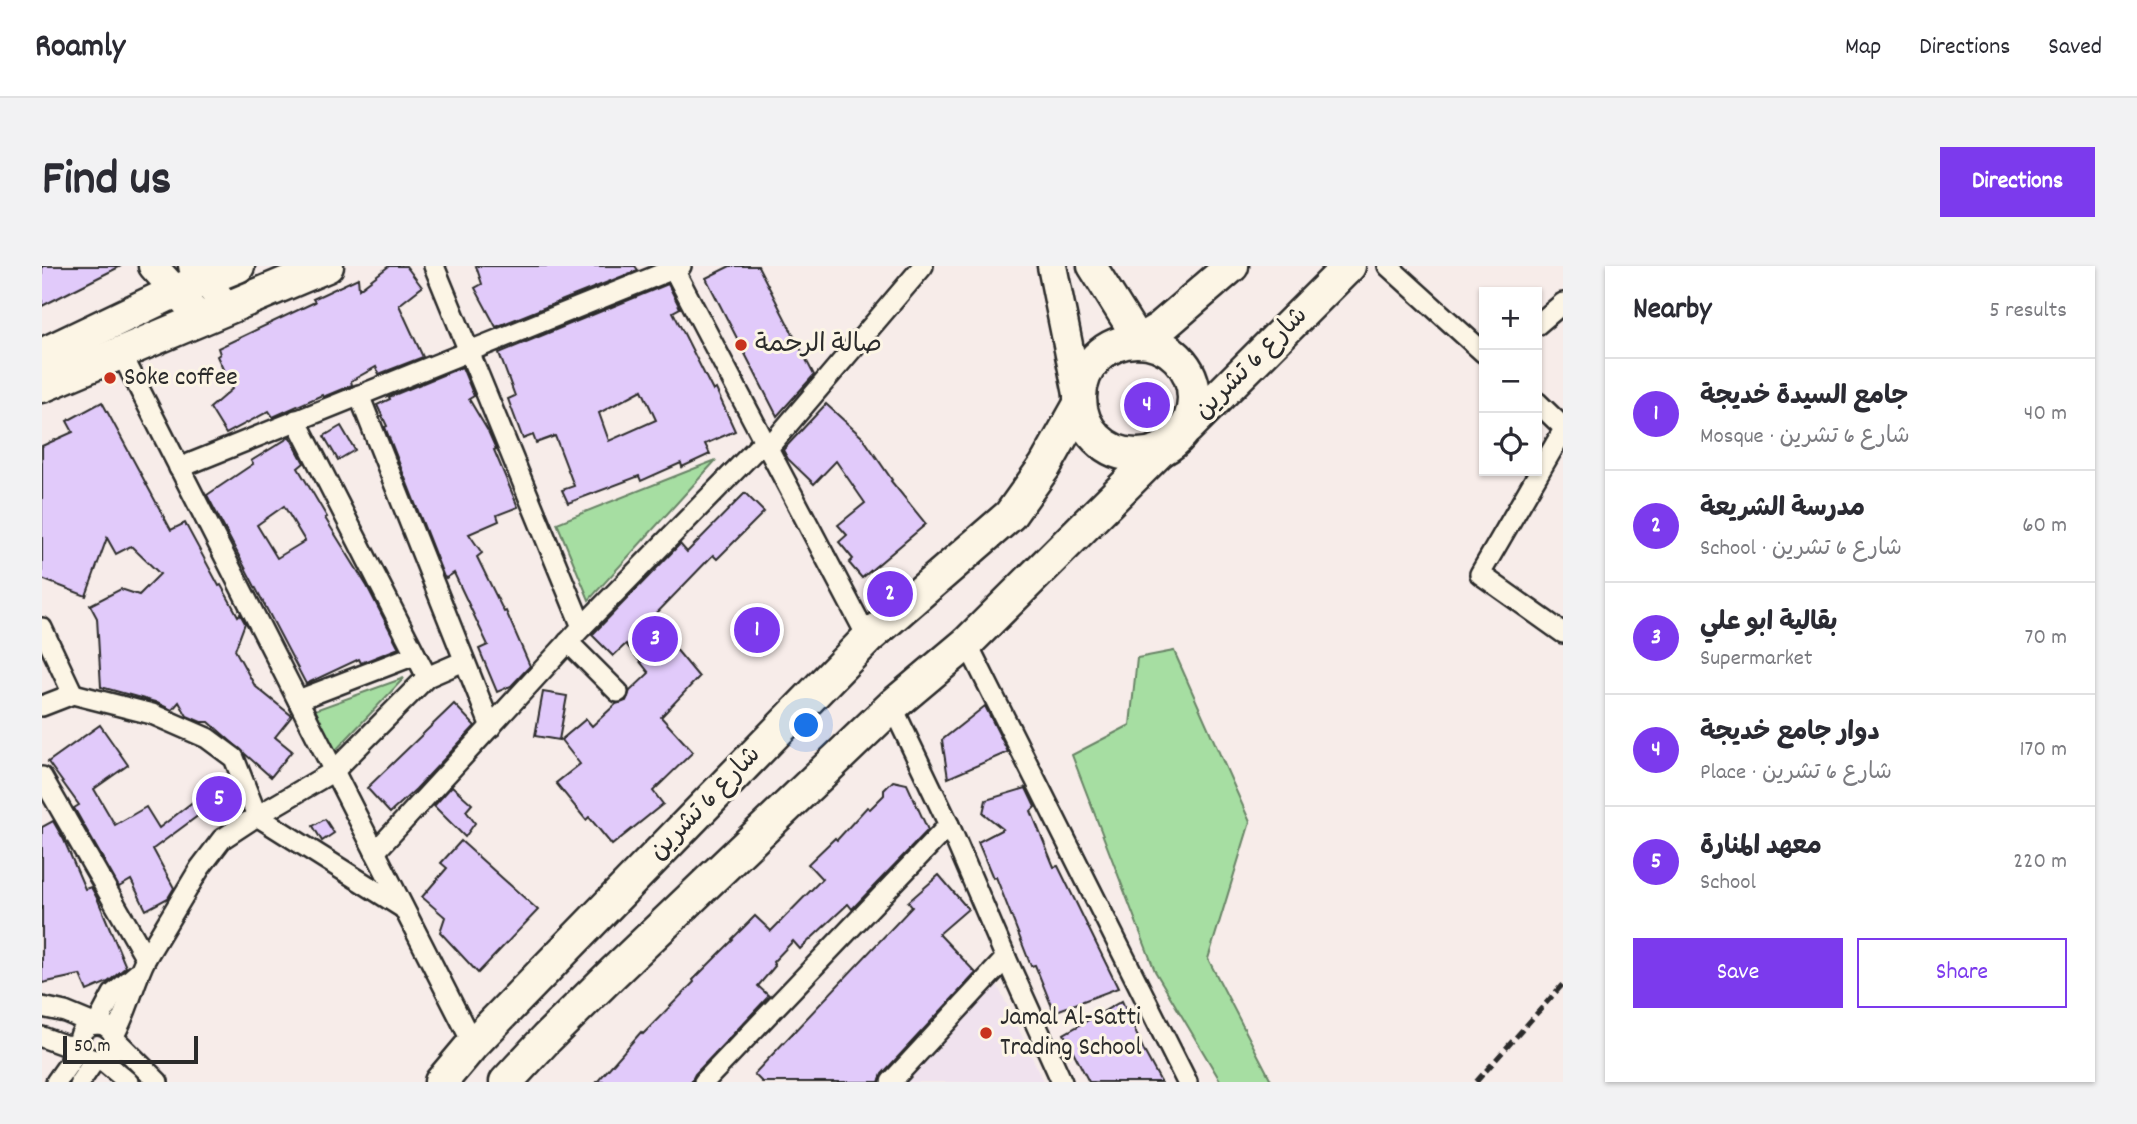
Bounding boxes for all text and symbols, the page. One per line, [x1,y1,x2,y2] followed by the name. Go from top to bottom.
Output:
[35,25,125,72] text: Roamly
[1845,31,1881,65] text: Map
[1919,31,2010,65] text: Directions
[2048,31,2102,65] text: Saved
[42,147,171,217] text: Find us
[1940,147,2095,217] button: Directions
[1479,287,1542,476] map controls
[1479,287,1542,350] button: +
[1633,290,1711,333] text: Nearby
[1989,295,2067,328] text: 5 results
[1187,299,1317,429] street label: شارع 6 تشرين
[755,327,882,364] place label: صالة الرحمة
[733,337,749,353] marker: صالة الرحمة
[1479,350,1542,413] button: −
[124,360,238,397] place label: Soke coffee
[102,370,118,386] marker: Soke coffee
[1124,379,1170,431] pin: 4
[1700,379,1908,416] text: جامع السيدة خديجة
[1653,398,1659,431] text: 1
[2024,398,2067,431] text: 40 m
[1479,413,1542,476] button: locate
[1700,421,1910,454] text: Mosque · شارع 6 تشرين
[1700,491,1865,528] text: مدرسة الشريعة
[1651,510,1661,543] text: 2
[2022,510,2067,543] text: 60 m
[1700,533,1902,566] text: School · شارع 6 تشرين
[867,568,913,620] pin: 2
[734,604,780,656] pin: 1
[1700,605,1838,642] text: بقالية ابو علي
[632,613,678,665] pin: 3
[1651,622,1661,655] text: 3
[2025,622,2067,655] text: 70 m
[1700,643,1812,676] text: Supermarket
[789,708,823,742] your location
[1700,715,1880,752] text: دوار جامع خديجة
[1651,734,1661,767] text: 4
[2020,734,2067,767] text: 170 m
[642,738,770,870] street label: شارع 6 تشرين
[1700,757,1892,790] text: Place · شارع 6 تشرين
[196,773,242,825] pin: 5
[1700,829,1822,866] text: معهد المنارة
[1651,846,1661,879] text: 5
[2013,846,2067,879] text: 220 m
[1700,867,1756,900] text: School
[1633,938,1843,1008] button: Save
[1857,938,2067,1008] button: Share
[1000,1000,1142,1067] place label: Jamal Al-Satti Trading School
[978,1025,994,1041] marker: Jamal Al-Satti Trading School
[63,1033,198,1065] scale bar
[74,1034,111,1061] text: 50 m

